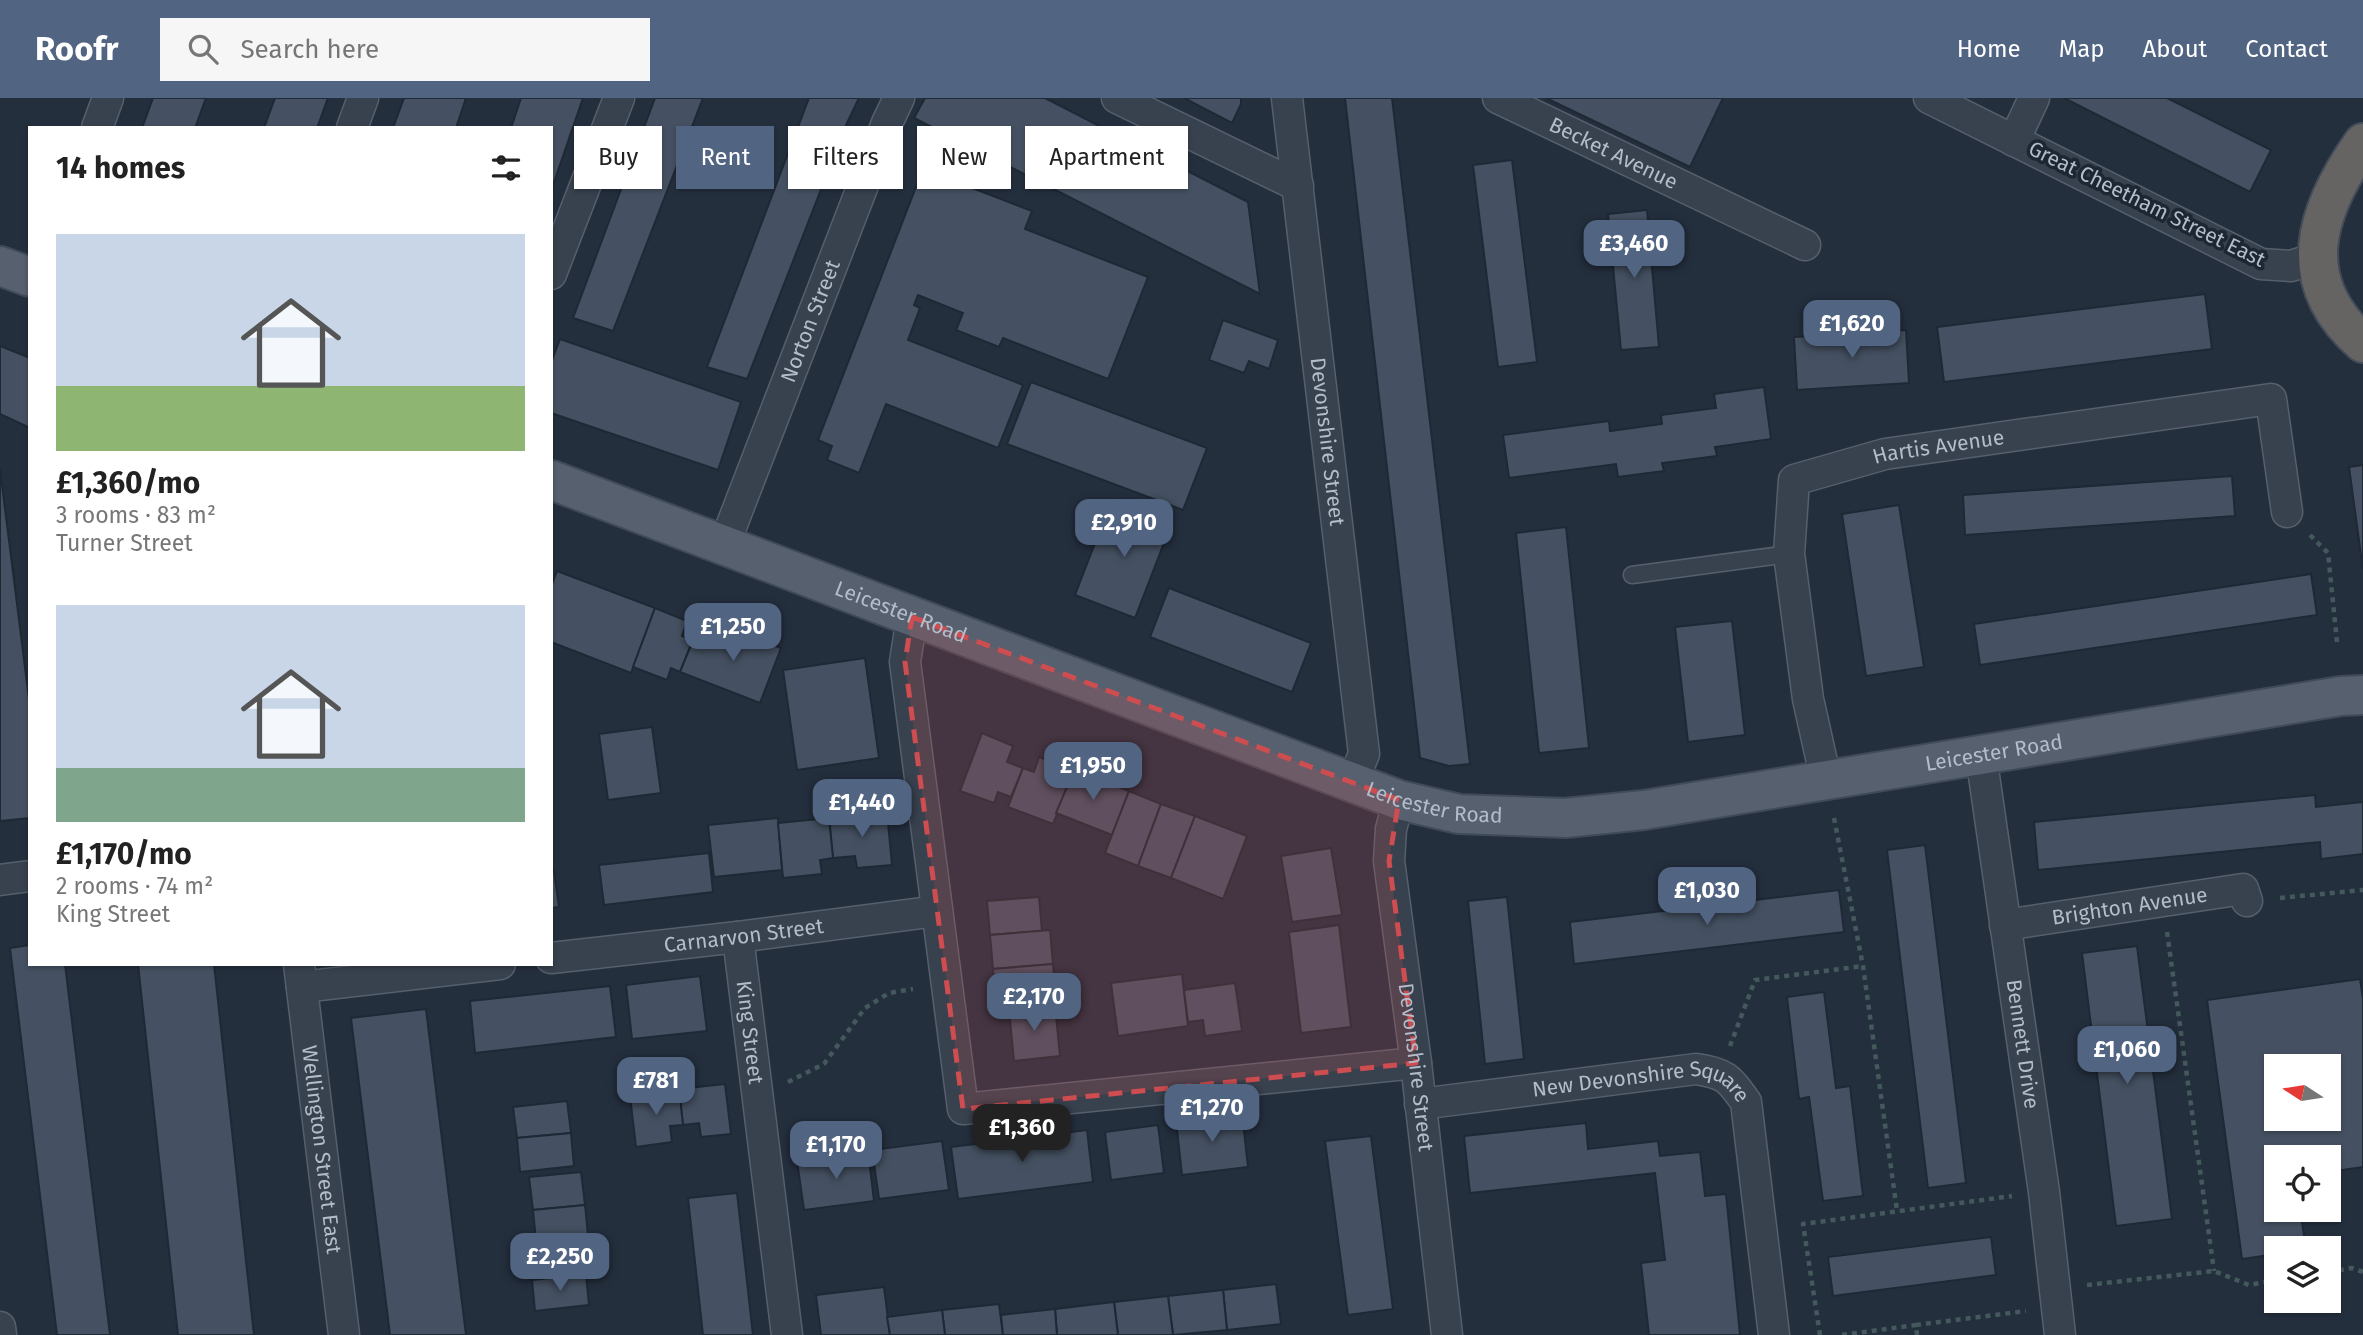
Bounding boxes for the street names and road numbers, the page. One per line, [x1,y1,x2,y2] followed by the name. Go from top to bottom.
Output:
[1545,111,1682,195] street label: Becket Avenue
[2024,135,2270,273] street label: Great Cheetham Street East
[775,256,846,386] street label: Norton Street
[1305,356,1350,528] street label: Devonshire Street
[1870,424,2006,470] street label: Hartis Avenue
[831,575,971,649] street label: Leicester Road
[1923,729,2065,777] street label: Leicester Road
[1363,776,1503,829] street label: Leicester Road
[2050,882,2209,931] street label: Brighton Avenue
[663,913,825,958] street label: Carnarvon Street
[2000,978,2045,1110] street label: Bennett Drive
[730,979,769,1086] street label: King Street
[1392,981,1439,1153] street label: Devonshire Street
[296,1044,347,1256] street label: Wellington Street East
[1531,1055,1755,1108] street label: New Devonshire Square

